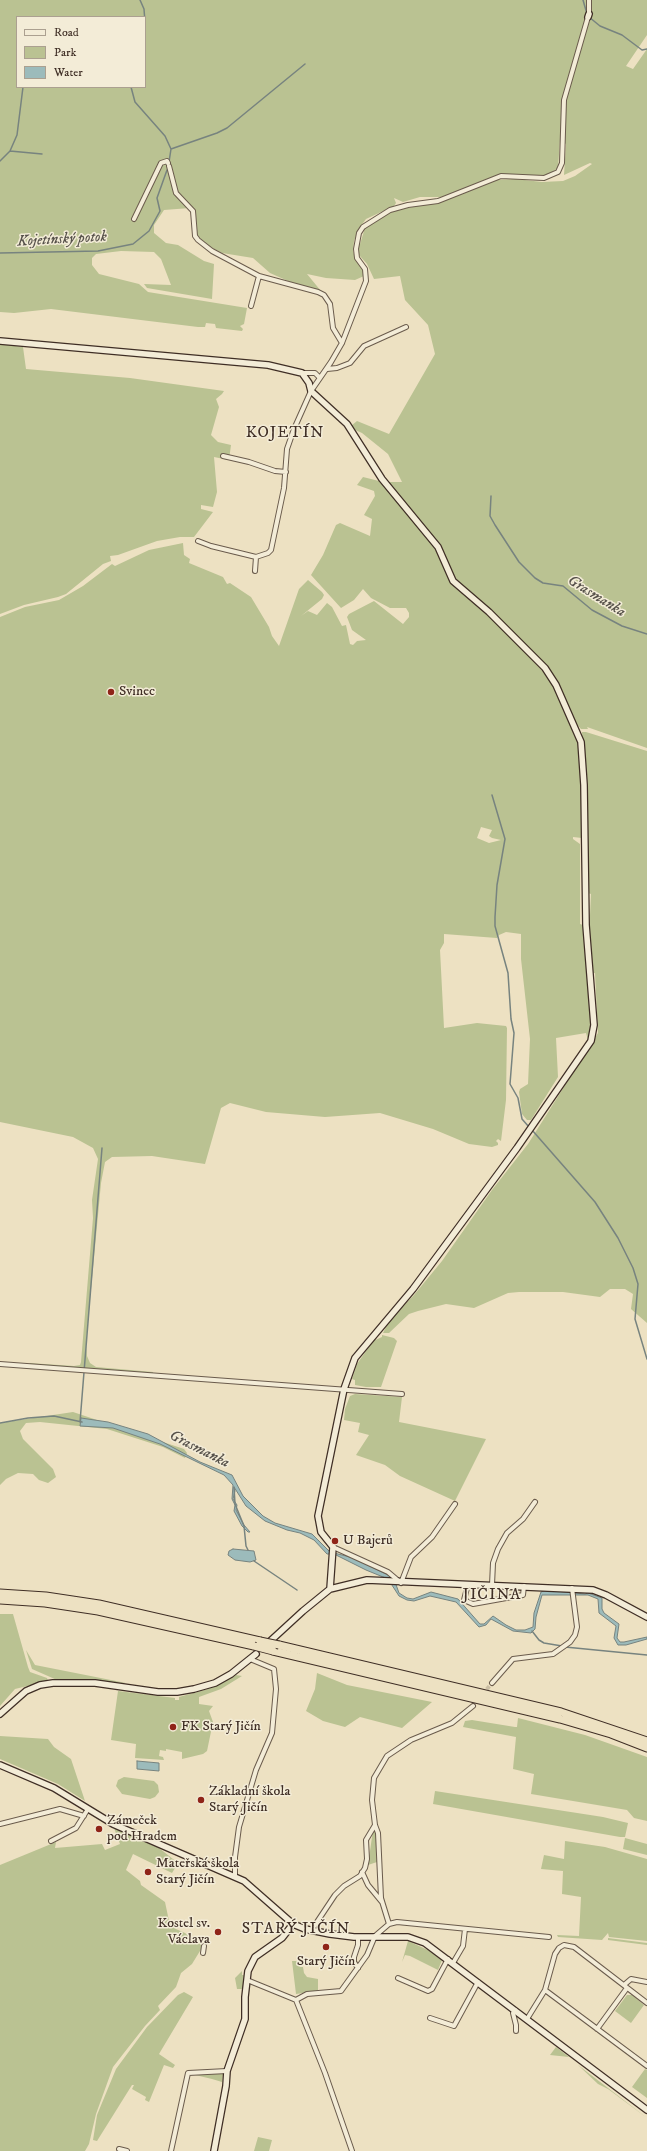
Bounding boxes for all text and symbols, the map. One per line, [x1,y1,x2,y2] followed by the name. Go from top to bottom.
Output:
[16,16,146,88] legend
[54,25,79,40] text: Road
[54,45,76,60] text: Park
[54,65,83,80] text: Water
[17,229,107,251] water label: Kojetínský potok
[246,424,324,444] district label: KOJETÍN
[564,572,628,622] water label: Grasmanka
[119,684,155,700] place label: Svinec
[106,687,116,697] marker: Svinec
[166,1427,232,1473] water label: Grasmanka
[343,1533,393,1549] place label: U Bajerů
[330,1536,340,1546] marker: U Bajerů
[462,1586,522,1606] district label: JIČINA
[181,1719,261,1735] place label: FK Starý Jičín
[168,1722,178,1732] marker: FK Starý Jičín
[209,1784,290,1816] place label: Základní škola Starý Jičín
[196,1795,206,1805] marker: Základní škola Starý Jičín
[107,1813,177,1846] place label: Zámeček pod Hradem
[94,1824,104,1834] marker: Zámeček pod Hradem
[156,1856,239,1888] place label: Mateřská škola Starý Jičín
[143,1867,153,1877] marker: Mateřská škola Starý Jičín
[158,1916,210,1948] place label: Kostel sv. Václava
[242,1920,350,1940] district label: STARÝ JIČÍN
[213,1927,223,1937] marker: Kostel sv. Václava
[321,1942,331,1952] marker: Starý Jičín
[297,1954,355,1970] place label: Starý Jičín

